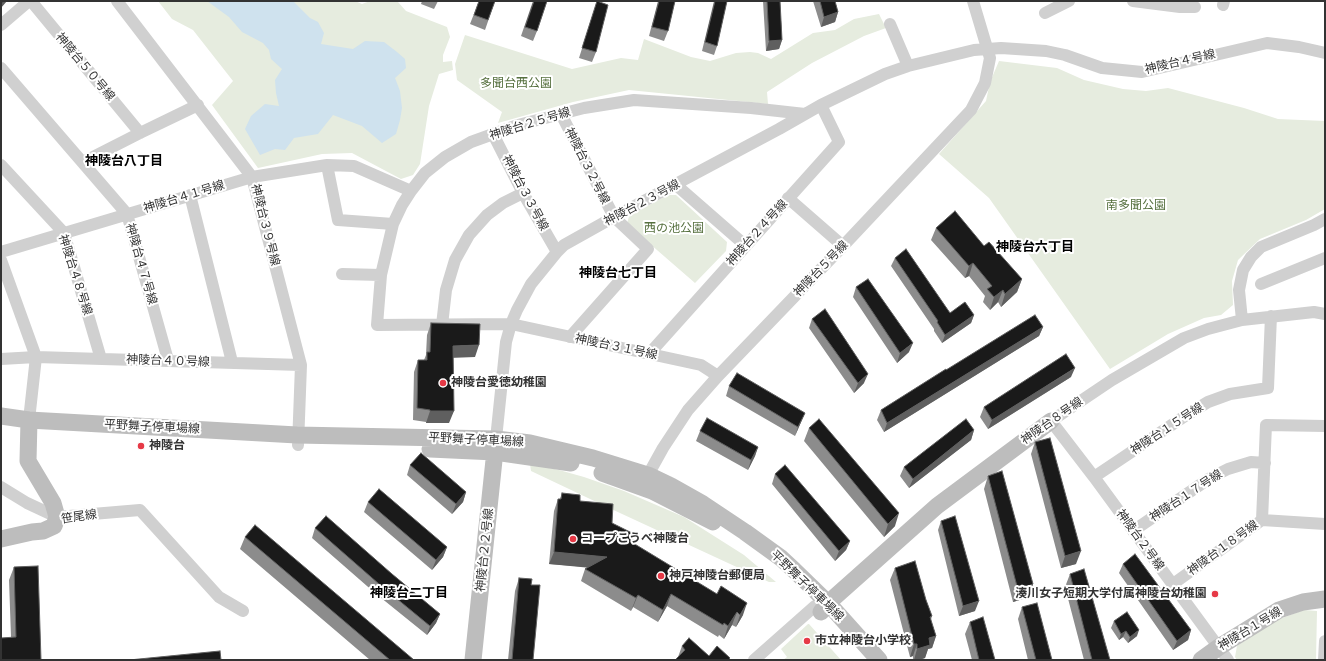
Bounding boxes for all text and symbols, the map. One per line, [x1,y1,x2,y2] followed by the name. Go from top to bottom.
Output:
[52,30,118,104] street label: 神陵台５０号線
[1143,47,1217,77] street label: 神陵台４号線
[480,77,552,91] park label: 多聞台西公園
[488,105,572,143] street label: 神陵台２５号線
[562,125,612,207] street label: 神陵台３２号線
[85,153,163,169] district label: 神陵台八丁目
[499,153,551,233] street label: 神陵台３３号線
[602,177,682,229] street label: 神陵台２３号線
[142,178,226,216] street label: 神陵台４１号線
[248,183,282,267] street label: 神陵台３９号線
[724,197,790,269] street label: 神陵台２４号線
[1106,199,1166,213] park label: 南多聞公園
[123,222,159,306] street label: 神陵台４７号線
[644,222,704,236] park label: 西の池公園
[55,233,95,317] street label: 神陵台４８号線
[791,238,851,300] street label: 神陵台５号線
[996,239,1074,255] district label: 神陵台六丁目
[579,265,657,281] district label: 神陵台七丁目
[573,331,659,363] street label: 神陵台３１号線
[126,352,210,370] street label: 神陵台４０号線
[451,376,547,390] place label: 神陵台愛徳幼稚園
[438,378,448,388] marker: 神陵台愛徳幼稚園
[1018,394,1086,448] street label: 神陵台８号線
[1128,400,1206,458] street label: 神陵台１５号線
[104,417,200,437] street label: 平野舞子停車場線
[428,430,524,450] street label: 平野舞子停車場線
[149,439,185,453] place label: 神陵台
[136,441,146,451] marker: 神陵台
[1147,467,1225,525] street label: 神陵台１７号線
[60,507,98,527] street label: 笹尾線
[473,507,497,593] street label: 神陵台２２号線
[1113,507,1167,573] street label: 神陵台２号線
[1185,517,1261,579] street label: 神陵台１８号線
[581,532,689,546] place label: コープこうべ神陵台
[568,534,578,544] marker: コープこうべ神陵台
[767,547,847,625] street label: 平野舞子停車場線
[669,569,765,583] place label: 神戸神陵台郵便局
[656,571,666,581] marker: 神戸神陵台郵便局
[370,585,448,601] district label: 神陵台二丁目
[1015,587,1207,601] place label: 湊川女子短期大学付属神陵台幼稚園
[1210,589,1220,599] marker: 湊川女子短期大学付属神陵台幼稚園
[1215,604,1285,654] street label: 神陵台１号線
[815,634,911,648] place label: 市立神陵台小学校
[802,636,812,646] marker: 市立神陵台小学校

